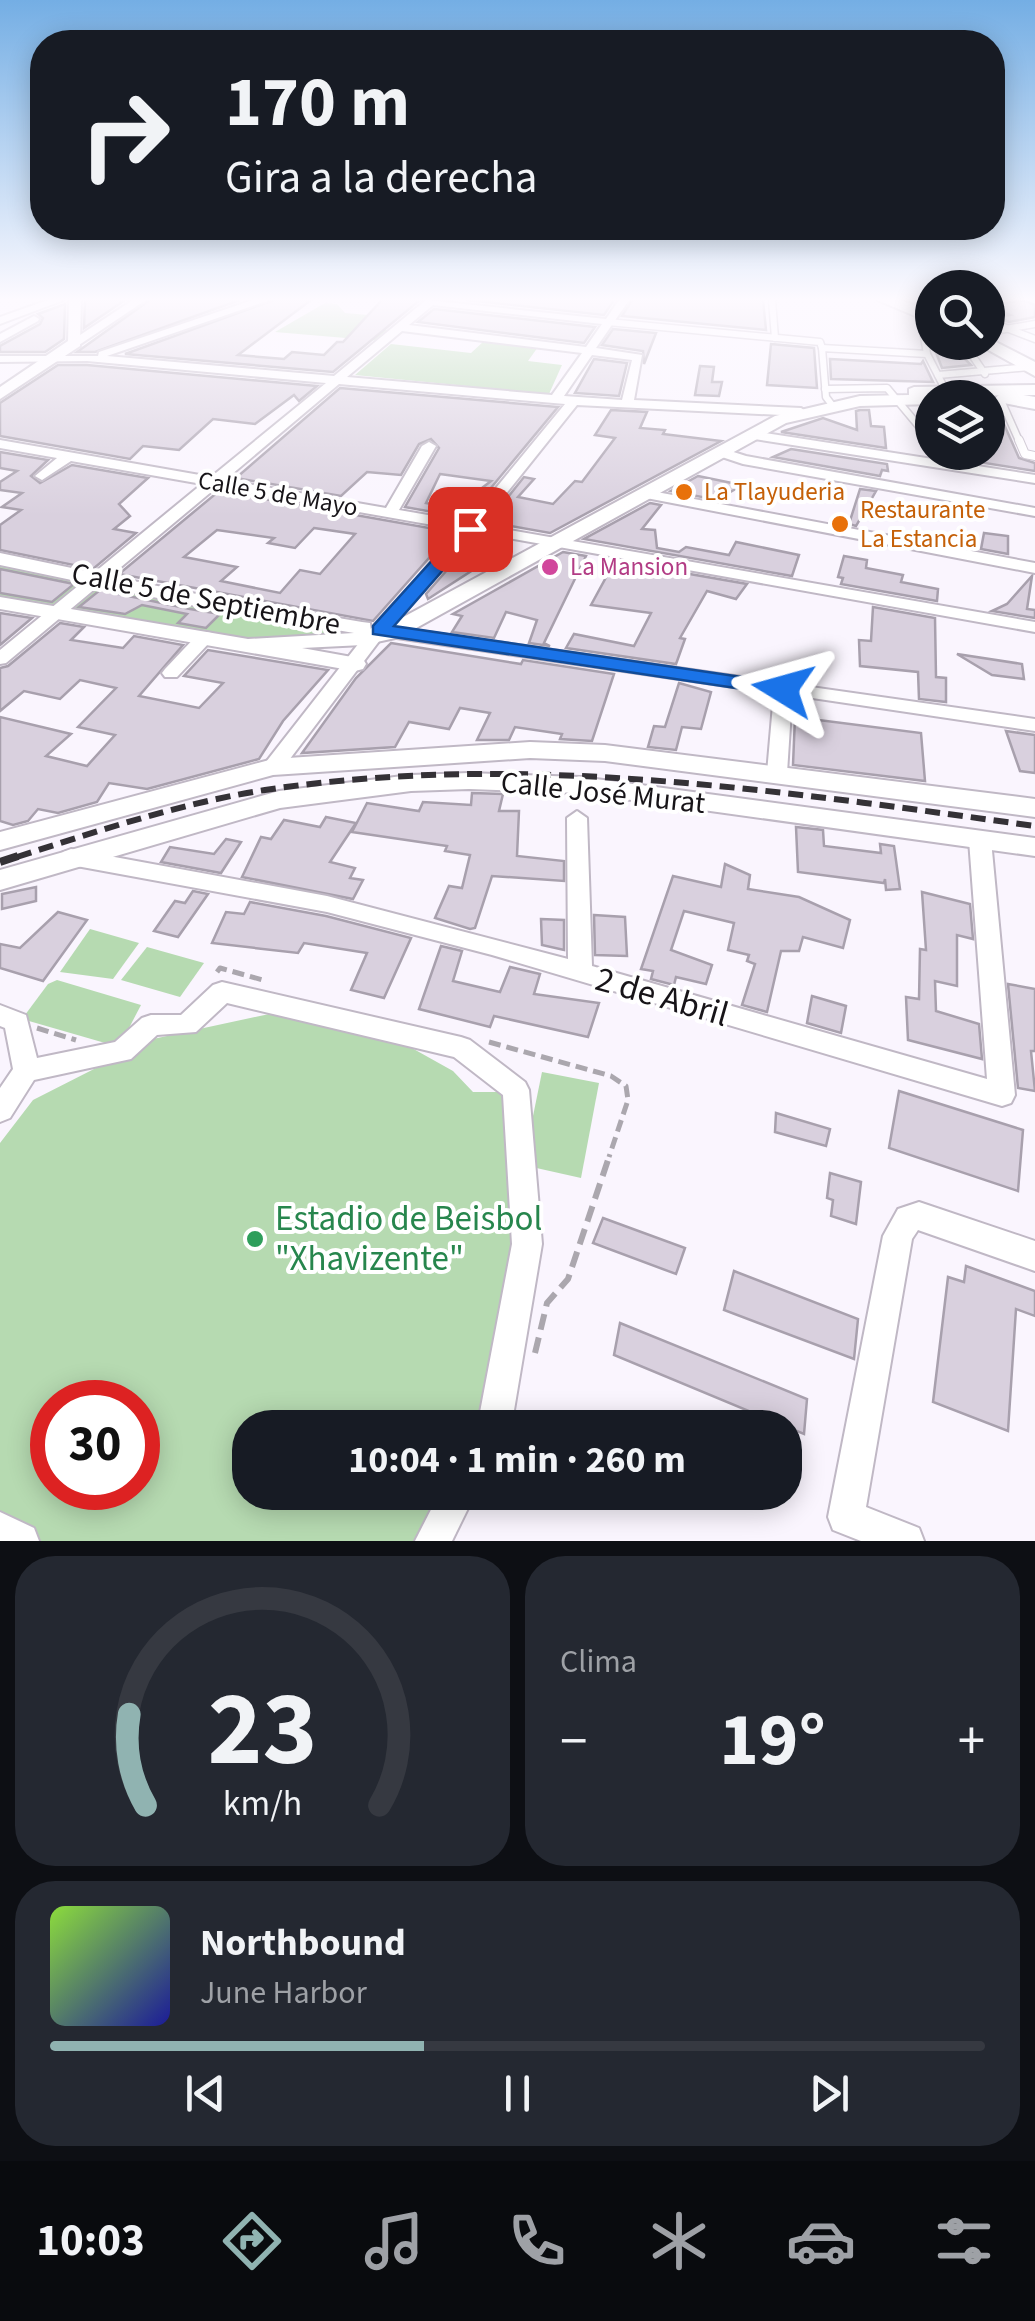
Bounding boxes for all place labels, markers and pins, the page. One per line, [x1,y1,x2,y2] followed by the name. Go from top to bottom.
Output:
[704,474,845,510] place label: La Tlayuderia
[673,481,695,503] marker: La Tlayuderia
[428,487,513,572] pin
[860,492,985,557] place label: Restaurante La Estancia
[829,513,851,535] marker: Restaurante La Estancia
[570,549,688,585] place label: La Mansion
[539,556,561,578] marker: La Mansion
[275,1194,542,1284] place label: Estadio de Beisbol "Xhavizente"
[244,1228,266,1250] marker: Estadio de Beisbol "Xhavizente"

